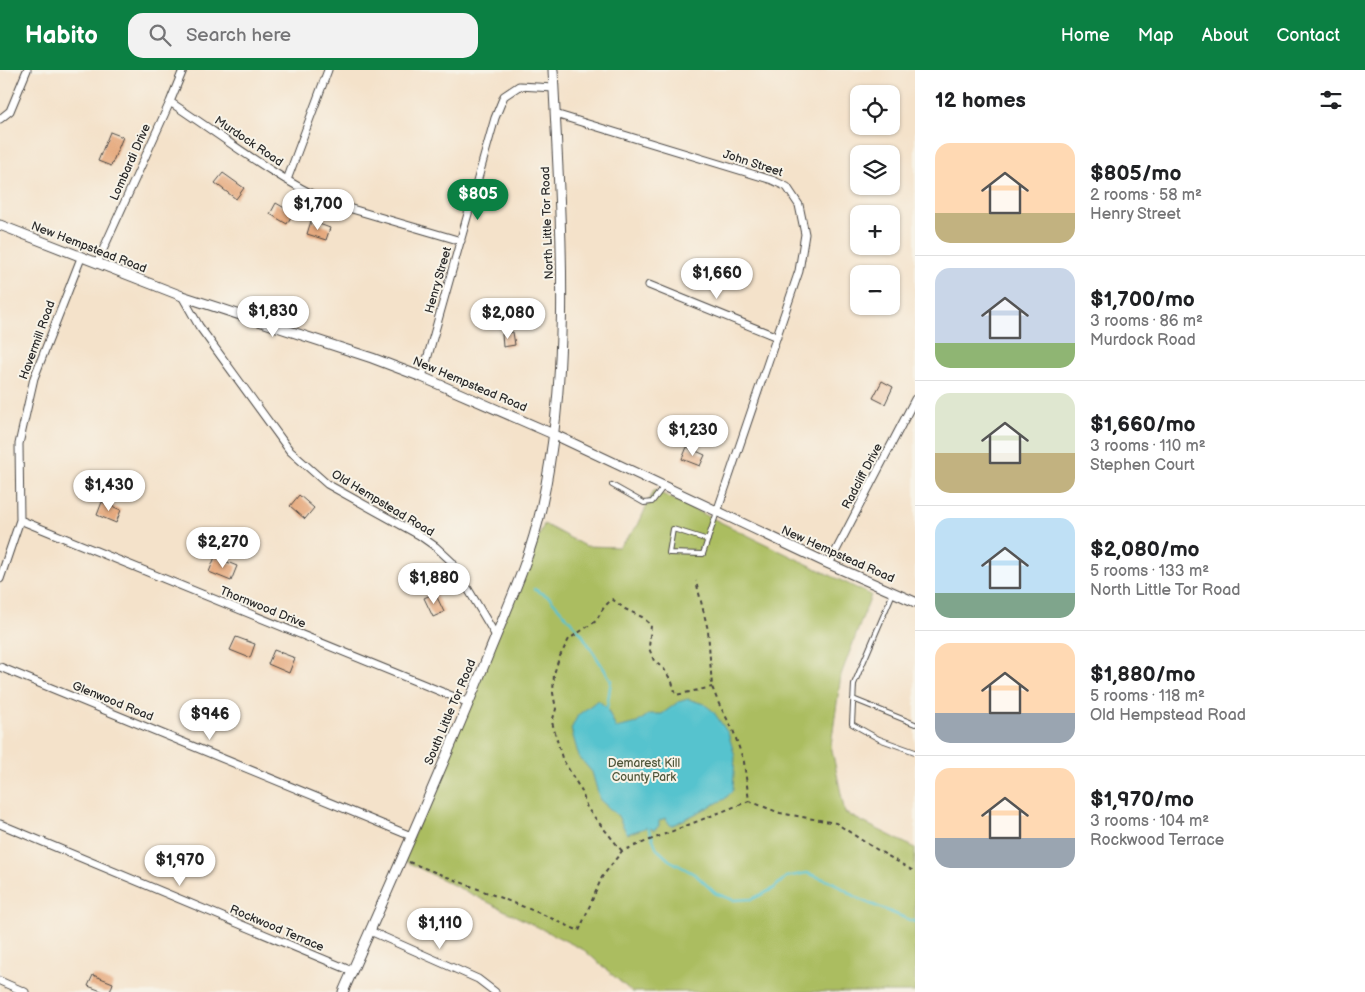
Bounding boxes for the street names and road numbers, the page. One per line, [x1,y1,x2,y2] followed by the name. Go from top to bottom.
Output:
[212,113,286,170] street label: Murdock Road
[107,122,154,203] street label: Lombardi Drive
[721,147,785,180] street label: John Street
[538,166,557,280] street label: North Little Tor Road
[29,219,149,276] street label: New Hempstead Road
[422,245,455,315] street label: Henry Street
[16,299,59,382] street label: Havermill Road
[410,354,529,415] street label: New Hempstead Road
[839,441,886,512] street label: Radcliff Drive
[329,467,437,540] street label: Old Hempstead Road
[779,523,897,586] street label: New Hempstead Road
[218,583,308,632] street label: Thornwood Drive
[421,657,480,767] street label: South Little Tor Road
[70,678,156,725] street label: Glenwood Road
[227,902,326,955] street label: Rockwood Terrace

